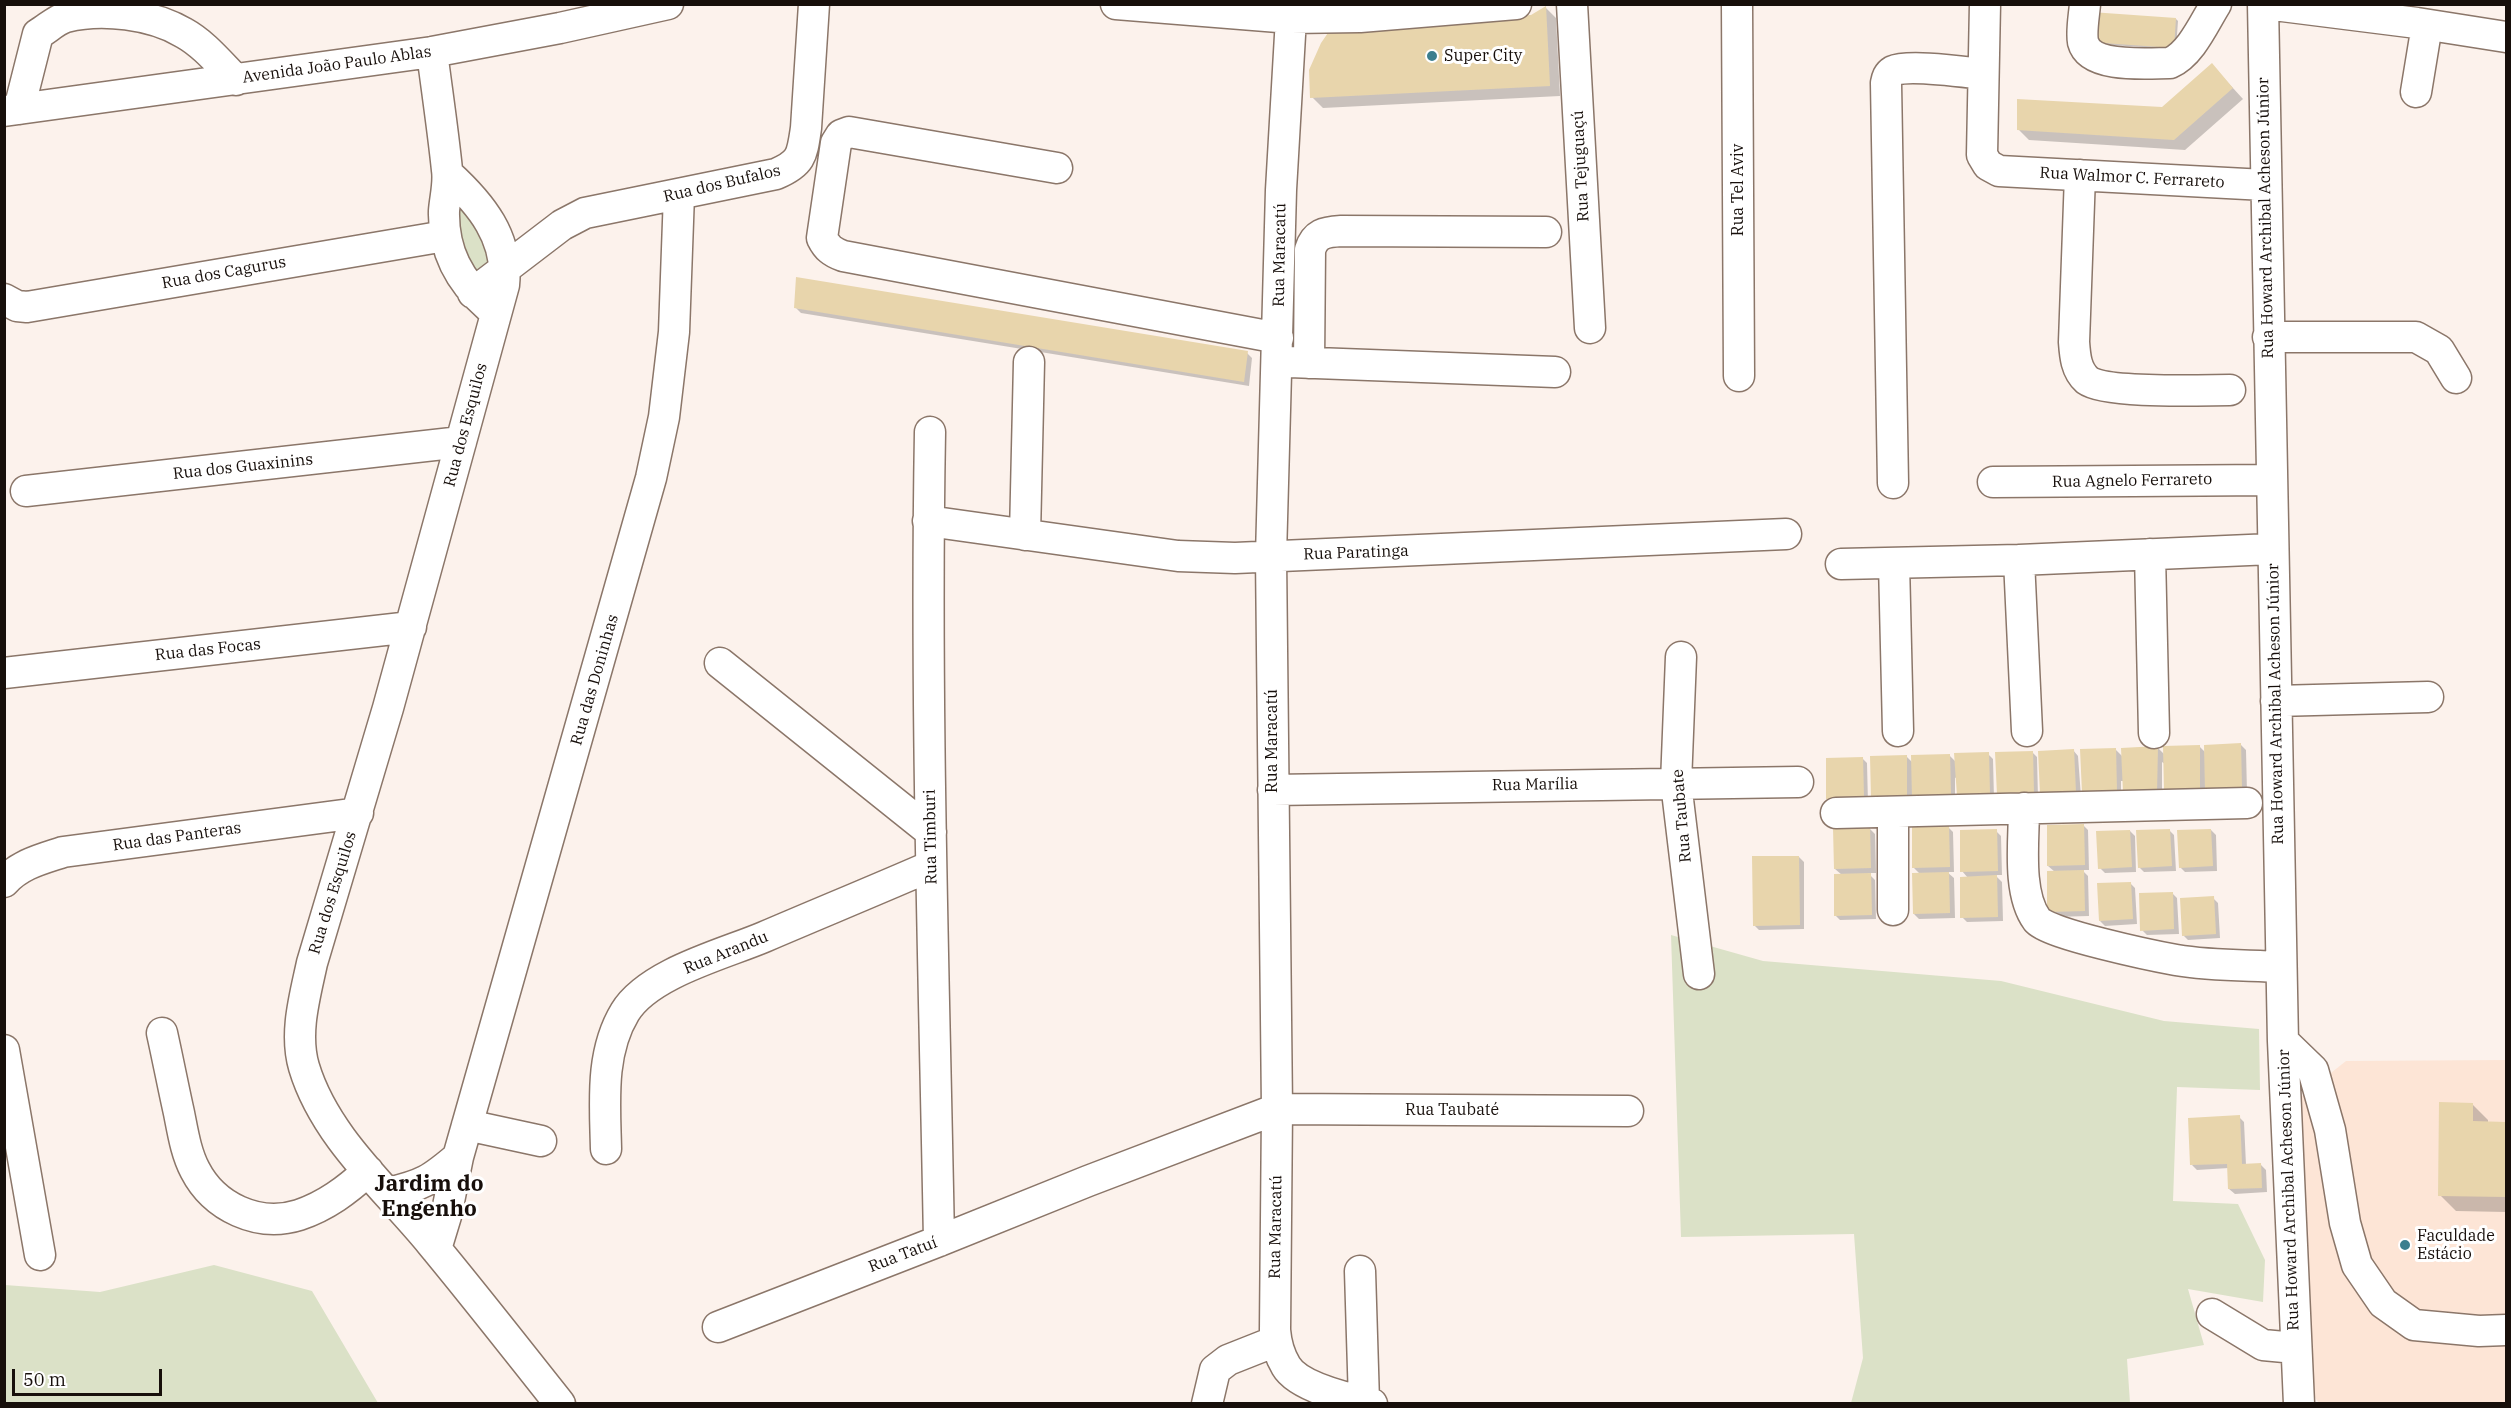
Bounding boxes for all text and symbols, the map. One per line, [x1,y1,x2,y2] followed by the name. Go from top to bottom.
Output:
[241,42,433,88] street label: Avenida João Paulo Ablas
[1444,46,1522,66] place label: Super City
[1425,49,1439,63] marker: Super City
[2254,77,2278,359] street label: Rua Howard Archibal Acheson Júnior
[1568,110,1594,222] street label: Rua Tejuguaçú
[1728,144,1748,236] street label: Rua Tel Aviv
[662,161,782,207] street label: Rua dos Bufalos
[2039,164,2225,192] street label: Rua Walmor C. Ferrareto
[1269,203,1291,307] street label: Rua Maracatú
[160,253,288,293] street label: Rua dos Cagurus
[440,361,492,489] street label: Rua dos Esquilos
[172,450,314,484] street label: Rua dos Guaxinins
[2052,470,2212,492] street label: Rua Agnelo Ferrareto
[1303,542,1409,564] street label: Rua Paratinga
[2264,563,2288,845] street label: Rua Howard Archibal Acheson Júnior
[567,612,623,748] street label: Rua das Doninhas
[154,635,262,665] street label: Rua das Focas
[1262,689,1282,793] street label: Rua Maracatú
[1668,768,1696,864] street label: Rua Taubate
[1492,775,1578,795] street label: Rua Marília
[921,789,941,885] street label: Rua Timburi
[112,818,242,856] street label: Rua das Panteras
[305,829,361,957] street label: Rua dos Esquilos
[681,927,771,979] street label: Rua Arandu
[2274,1049,2304,1331] street label: Rua Howard Archibal Acheson Júnior
[1405,1100,1499,1120] street label: Rua Taubaté
[374,1172,484,1224] district label: Jardim do Engenho
[1265,1175,1287,1279] street label: Rua Maracatú
[2417,1226,2495,1264] place label: Faculdade Estácio
[866,1233,940,1277] street label: Rua Tatuí
[2398,1238,2412,1252] marker: Faculdade Estácio
[15,1357,165,1395] scale bar
[23,1368,66,1391] text: 50 m

